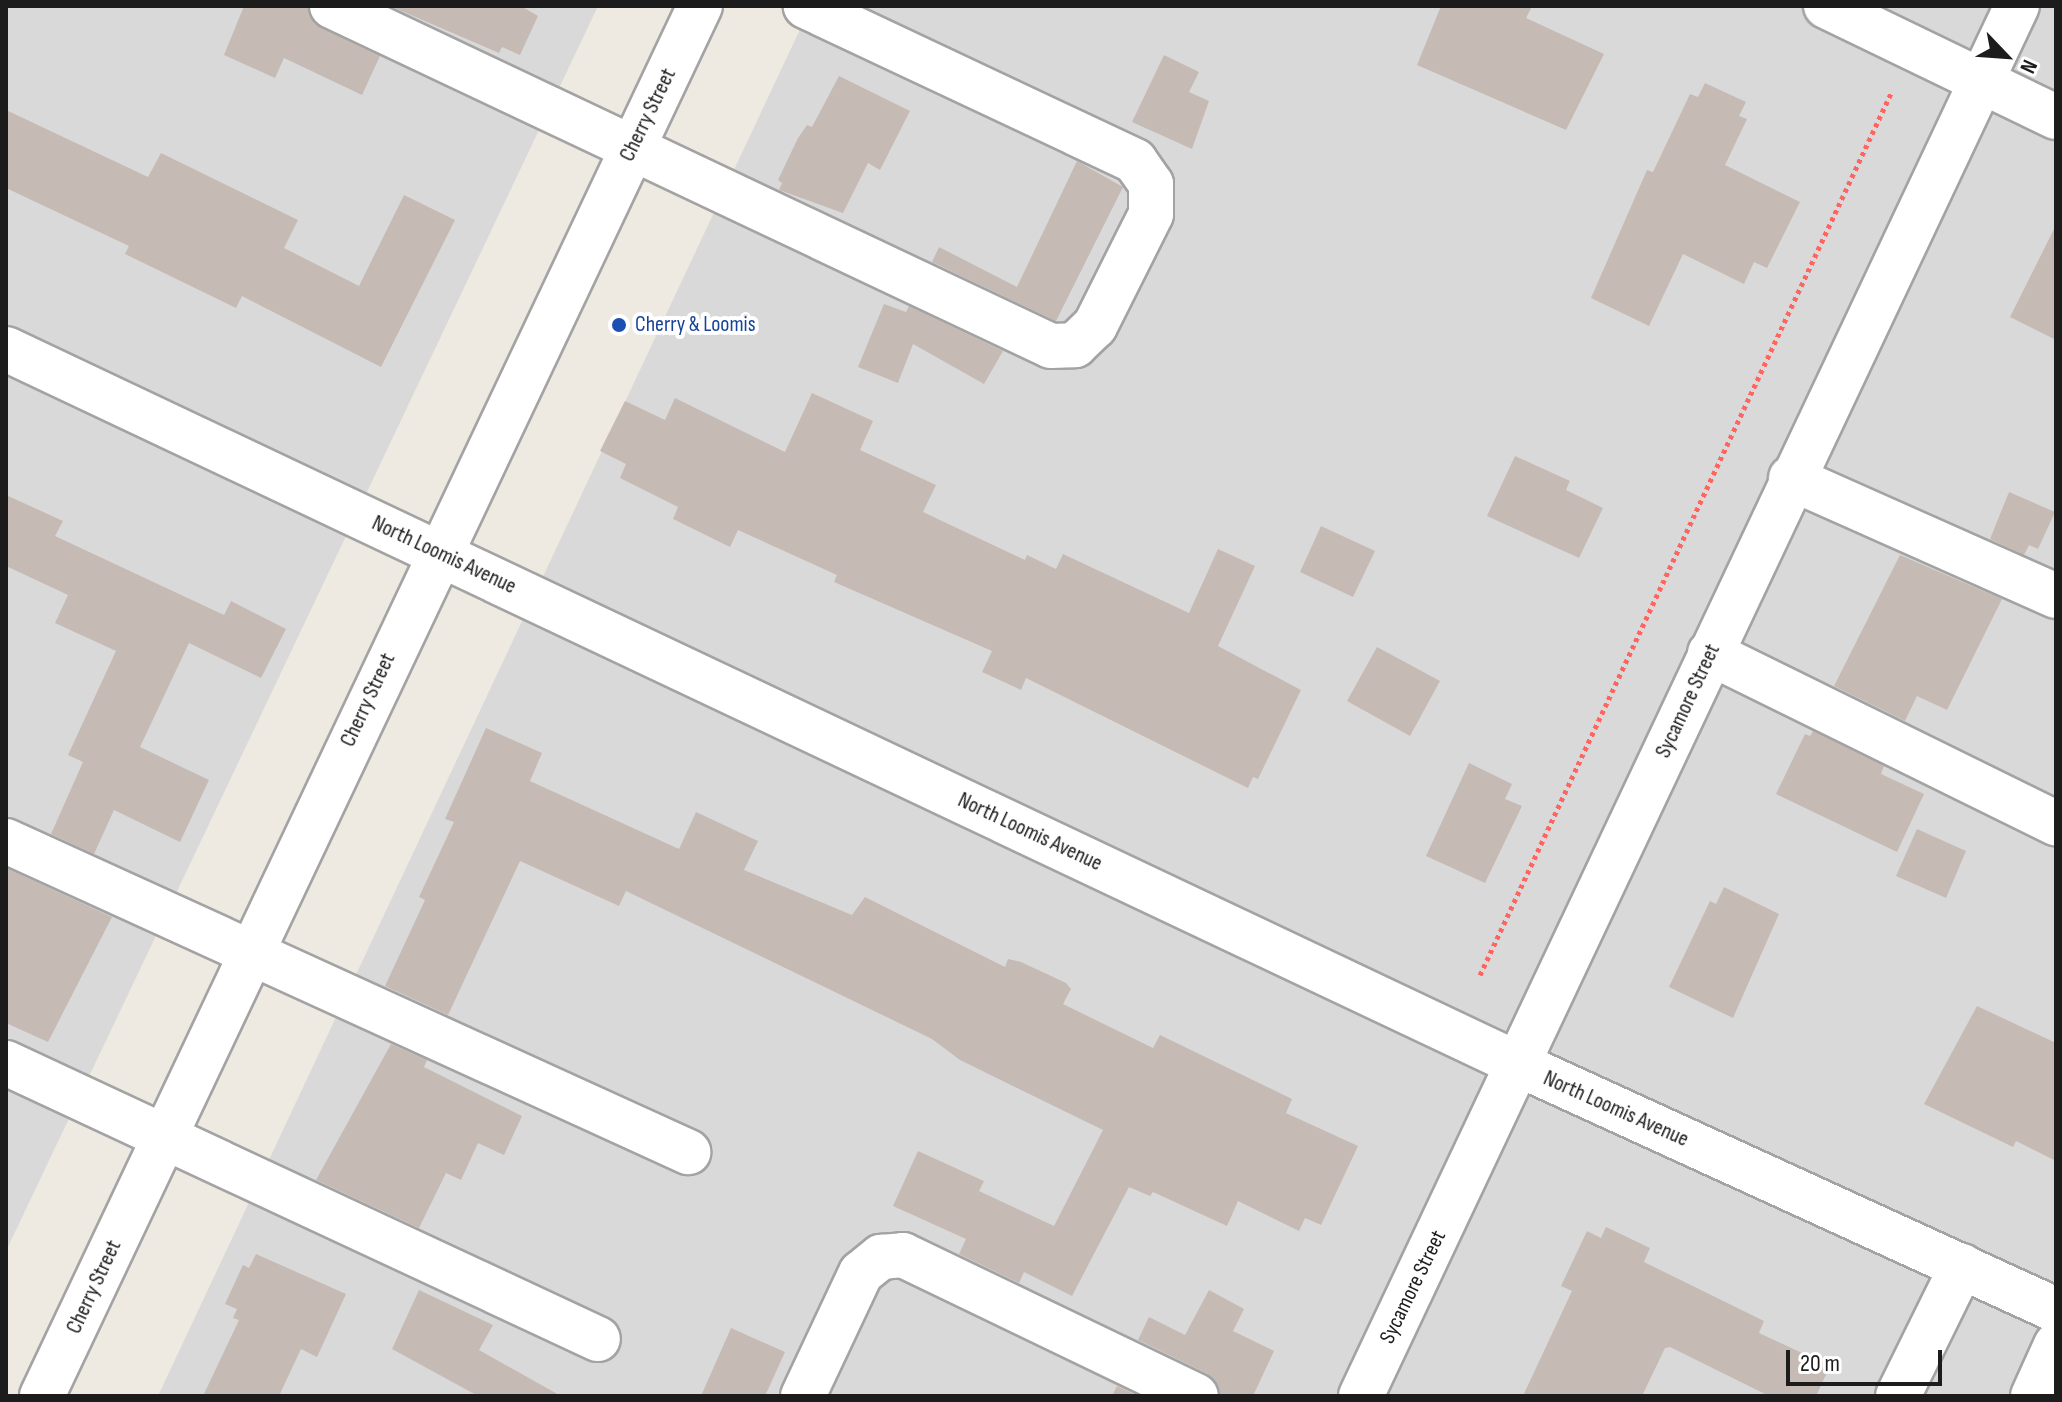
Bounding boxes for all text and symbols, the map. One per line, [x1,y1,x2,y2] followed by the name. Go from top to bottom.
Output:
[1966,16,2046,96] north arrow
[2013,55,2043,77] text: N
[614,64,682,166] street label: Cherry Street
[635,312,756,338] place label: Cherry & Loomis
[610,316,628,334] marker: Cherry & Loomis
[368,510,520,600] street label: North Loomis Avenue
[1650,640,1726,762] street label: Sycamore Street
[335,649,401,751] street label: Cherry Street
[954,787,1106,877] street label: North Loomis Avenue
[1539,1065,1693,1153] street label: North Loomis Avenue
[1374,1226,1452,1348] street label: Sycamore Street
[61,1236,127,1338] street label: Cherry Street
[1790,1334,1946,1384] scale bar
[1800,1349,1840,1378] text: 20 m

